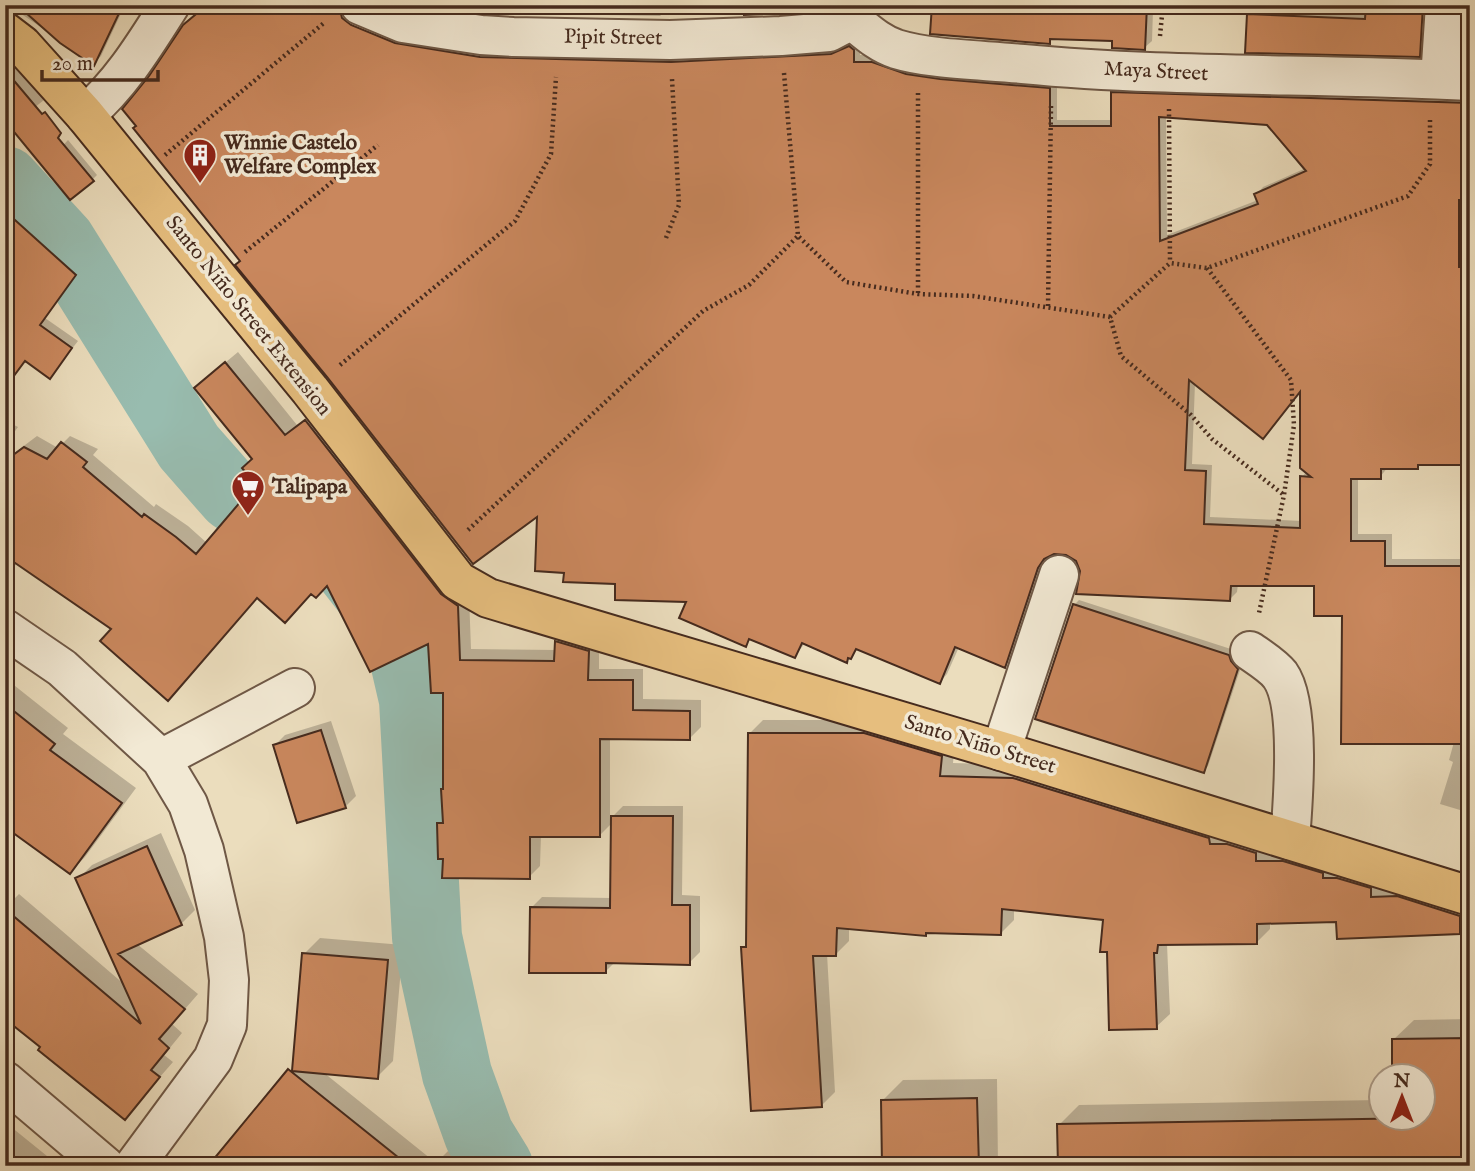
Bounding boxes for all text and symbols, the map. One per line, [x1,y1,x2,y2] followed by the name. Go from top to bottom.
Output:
[564,24,662,52] street label: Pipit Street
[42,38,158,82] scale bar
[52,51,93,78] text: 20 m
[1103,56,1209,88] street label: Maya Street
[223,130,377,181] place label: Winnie Castelo Welfare Complex
[181,136,219,185] building icon: Winnie Castelo Welfare Complex
[159,211,337,421] street label: Santo Niño Street Extension
[229,468,267,517] supermarket icon: Talipapa
[271,474,348,501] place label: Talipapa
[901,709,1059,781] street label: Santo Niño Street
[1366,1062,1436,1132] north arrow
[1393,1070,1411,1094] text: N

